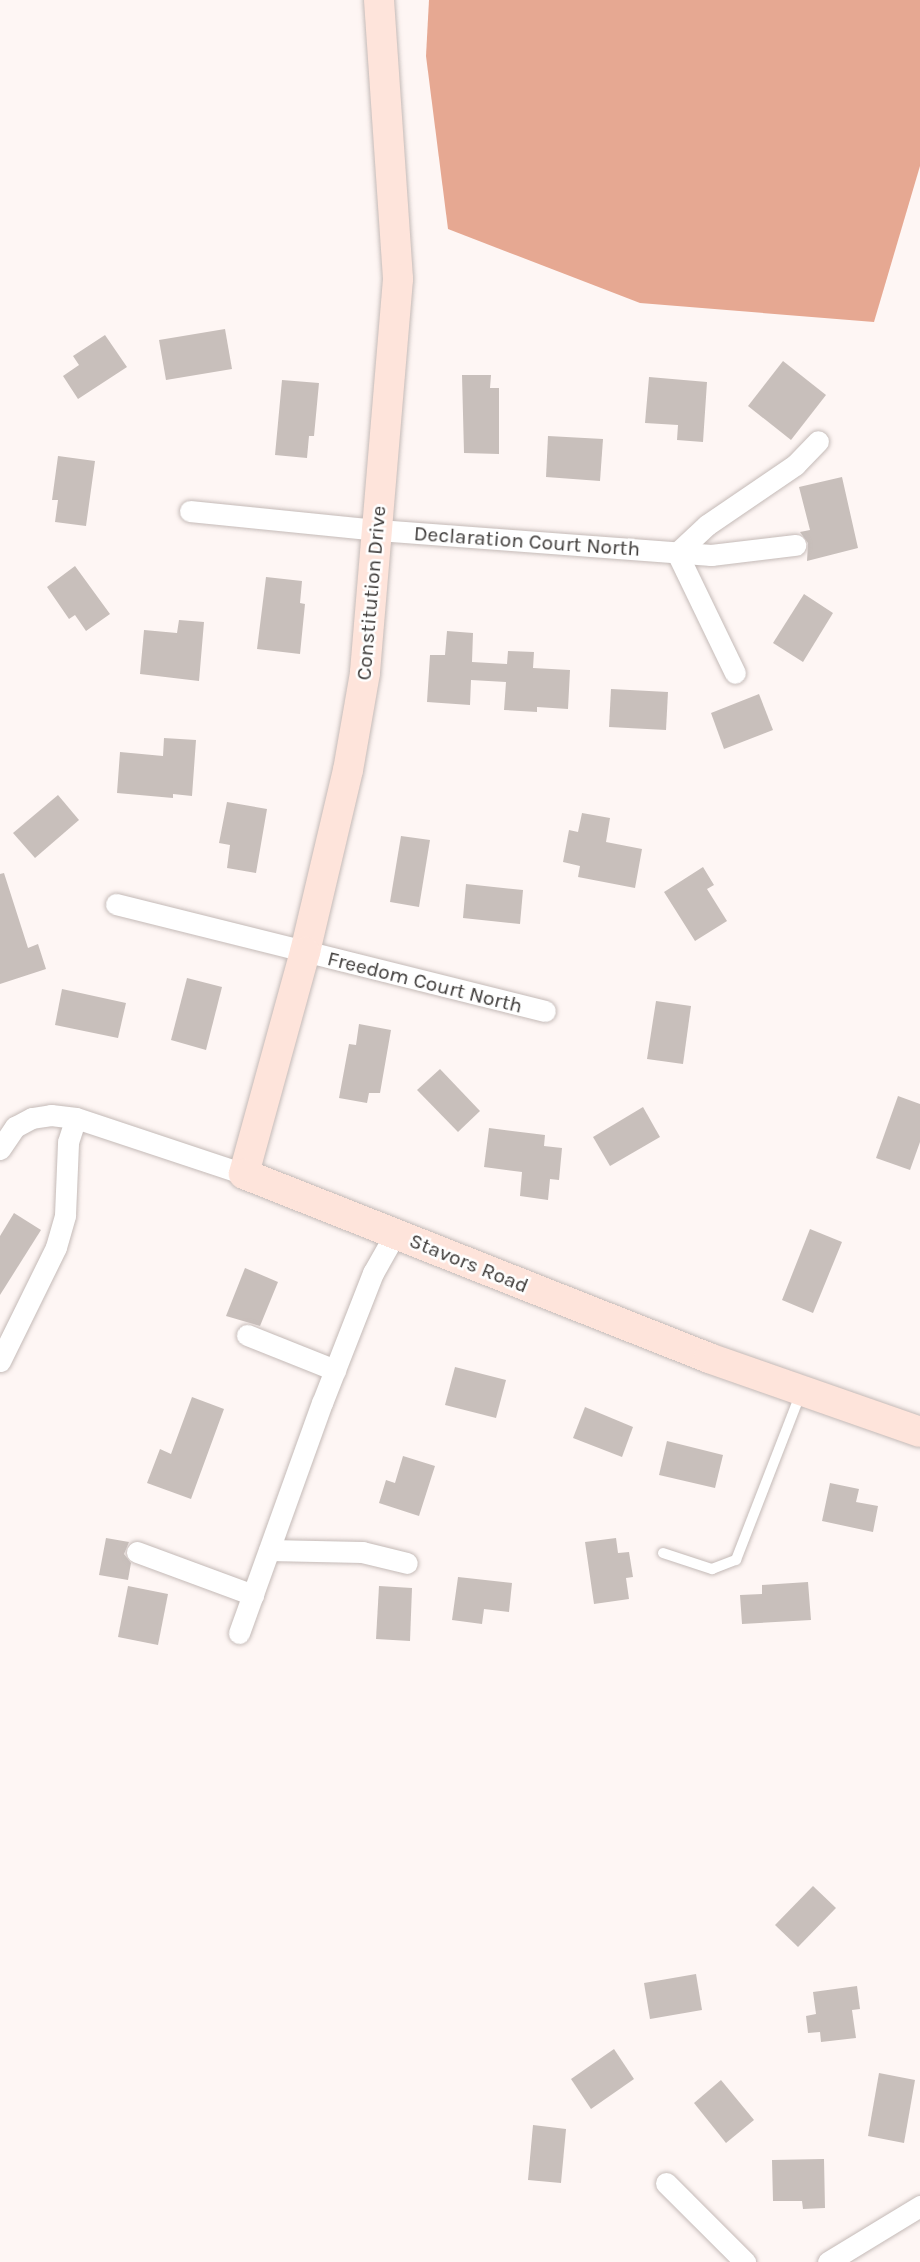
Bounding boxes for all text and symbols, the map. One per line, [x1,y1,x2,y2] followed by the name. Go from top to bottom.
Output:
[351,505,391,681] street label: Constitution Drive
[413,521,641,561] street label: Declaration Court North
[325,946,525,1018] street label: Freedom Court North
[406,1228,532,1298] street label: Stavors Road

